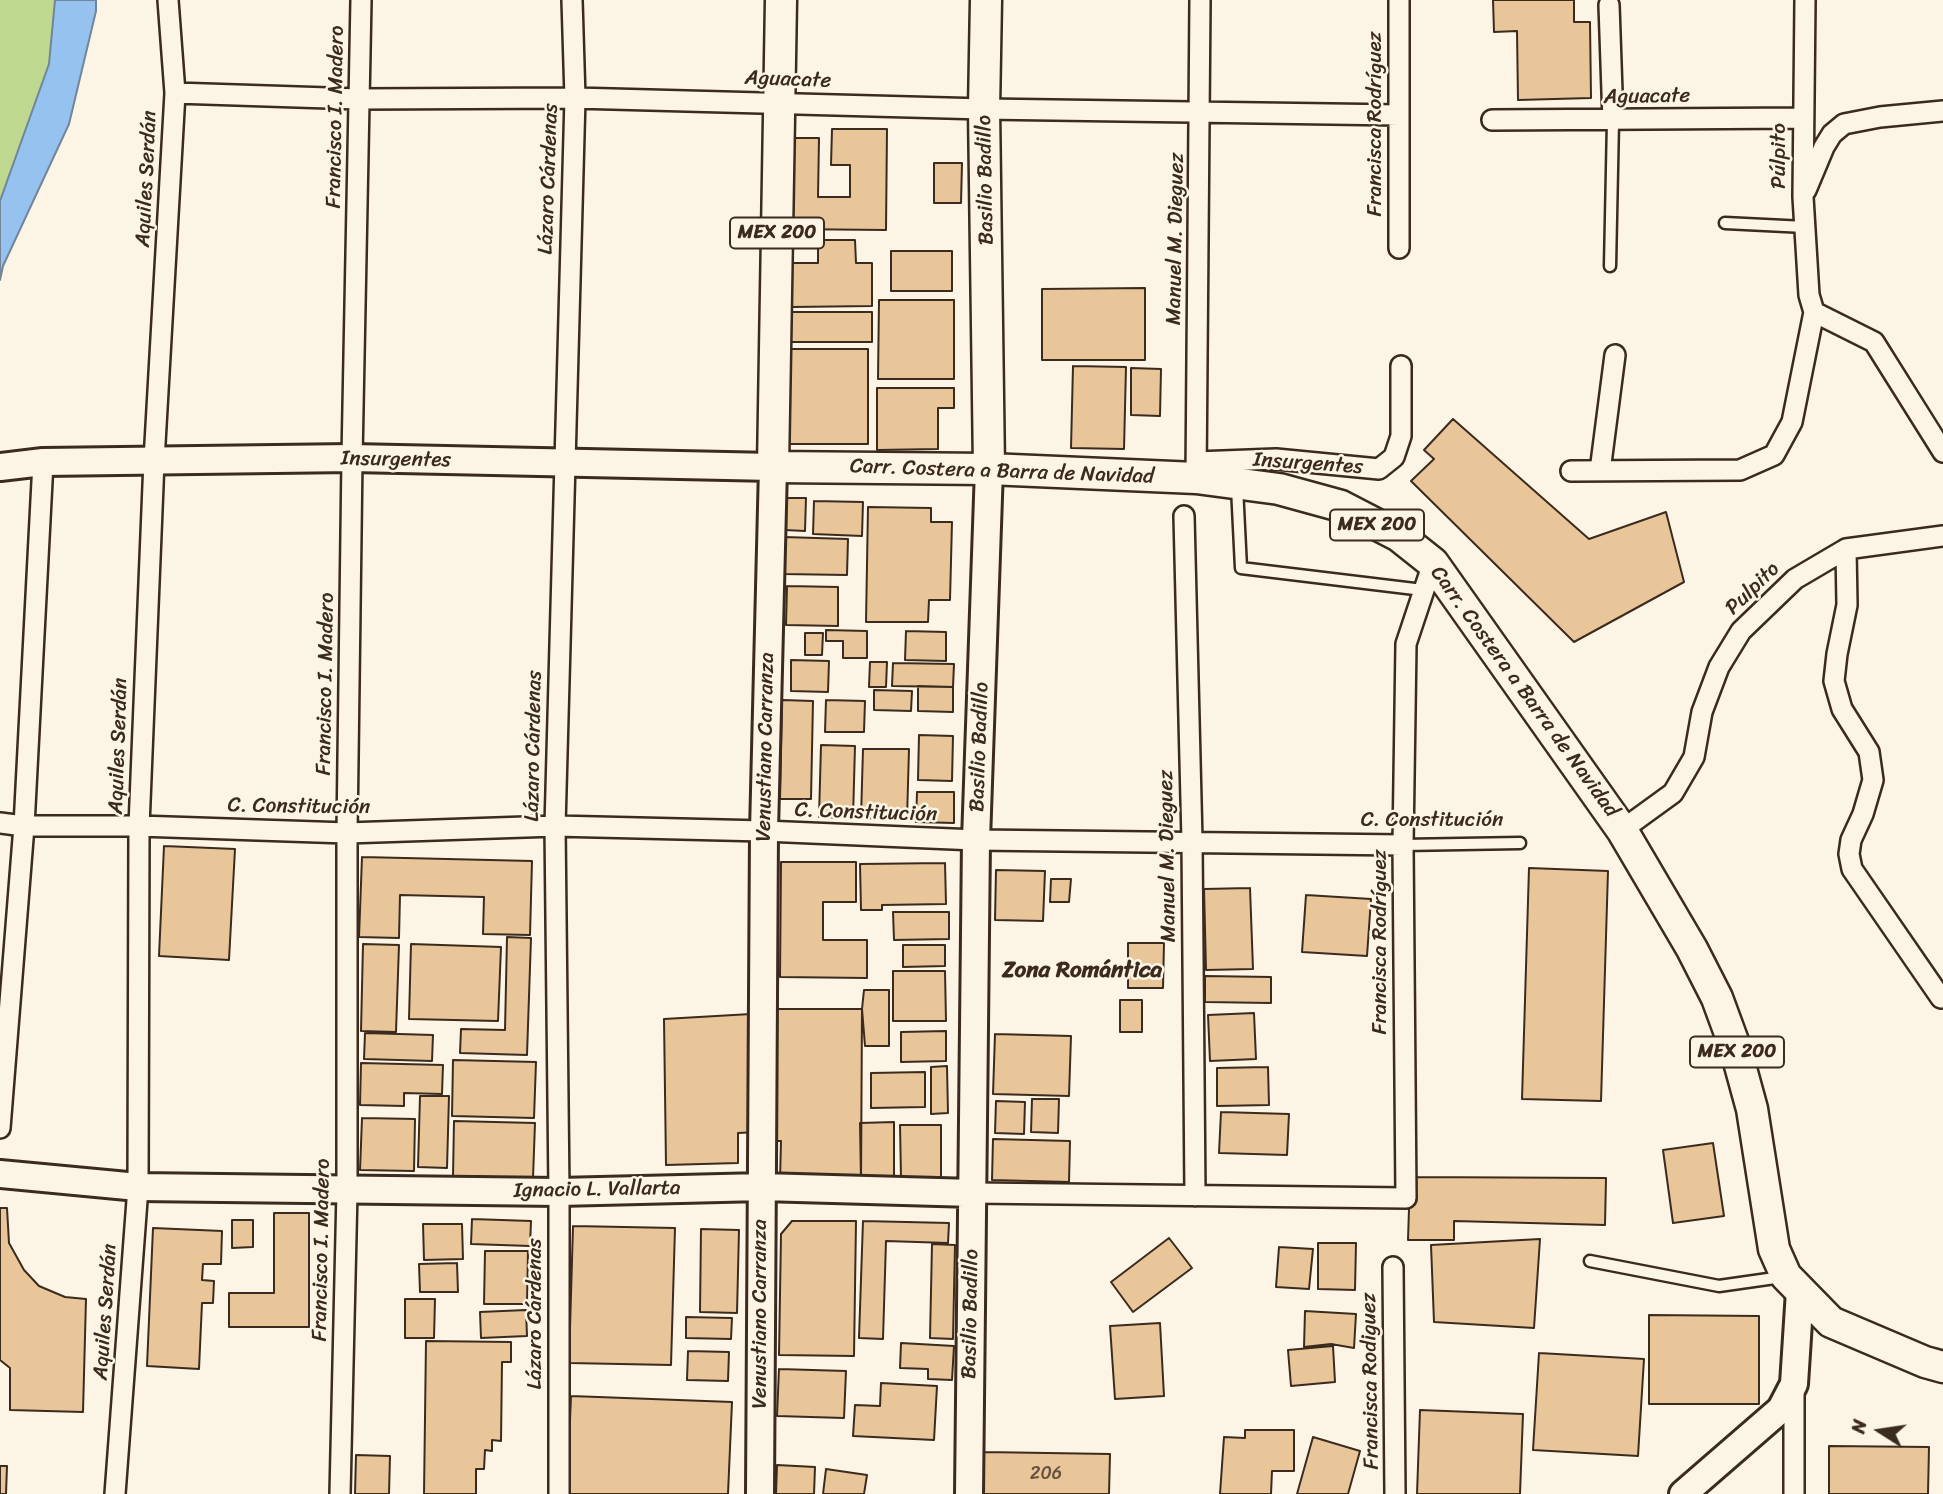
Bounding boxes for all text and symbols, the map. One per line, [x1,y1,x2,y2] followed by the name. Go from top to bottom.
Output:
[322,25,350,209] street label: Francisco I. Madero
[1363,31,1389,217] street label: Francisca Rodríguez
[744,66,832,94] street label: Aguacate
[1604,84,1690,110] street label: Aguacate
[534,103,564,255] street label: Lázaro Cárdenas
[131,110,163,248] street label: Aquiles Serdán
[972,115,1000,245] street label: Basilio Badillo
[1767,123,1793,189] street label: Púlpito
[1162,153,1190,325] street label: Manuel M. Dieguez
[730,218,824,248] road number: MEX 200
[341,446,451,474] street label: Insurgentes
[1252,448,1364,480] street label: Insurgentes
[849,454,1155,490] street label: Carr. Costera a Barra de Navidad
[1330,510,1424,540] road number: MEX 200
[1721,557,1785,621] street label: Pulpito
[1424,561,1624,823] street label: Carr. Costera a Barra de Navidad
[312,592,340,776] street label: Francisco I. Madero
[752,652,780,842] street label: Venustiano Carranza
[520,670,548,822] street label: Lázaro Cárdenas
[104,677,134,815] street label: Aquiles Serdán
[965,682,995,812] street label: Basilio Badillo
[1154,770,1182,942] street label: Manuel M. Dieguez
[227,793,371,821] street label: C. Constitución
[794,798,938,828] street label: C. Constitución
[1361,808,1503,834] street label: C. Constitución
[1368,849,1394,1035] street label: Francisca Rodríguez
[1002,957,1162,985] district label: Zona Romántica
[1690,1036,1784,1068] road number: MEX 200
[308,1158,336,1342] street label: Francisco I. Madero
[513,1176,681,1204] street label: Ignacio L. Vallarta
[748,1219,774,1409] street label: Venustiano Carranza
[523,1238,549,1390] street label: Lázaro Cárdenas
[89,1243,123,1381] street label: Aquiles Serdán
[957,1249,985,1379] street label: Basilio Badillo
[1357,1292,1385,1470] street label: Francisca Rodiguez
[1845,1396,1915,1466] north arrow
[1841,1417,1876,1436] text: N
[1030,1463,1062,1485] house number: 206

